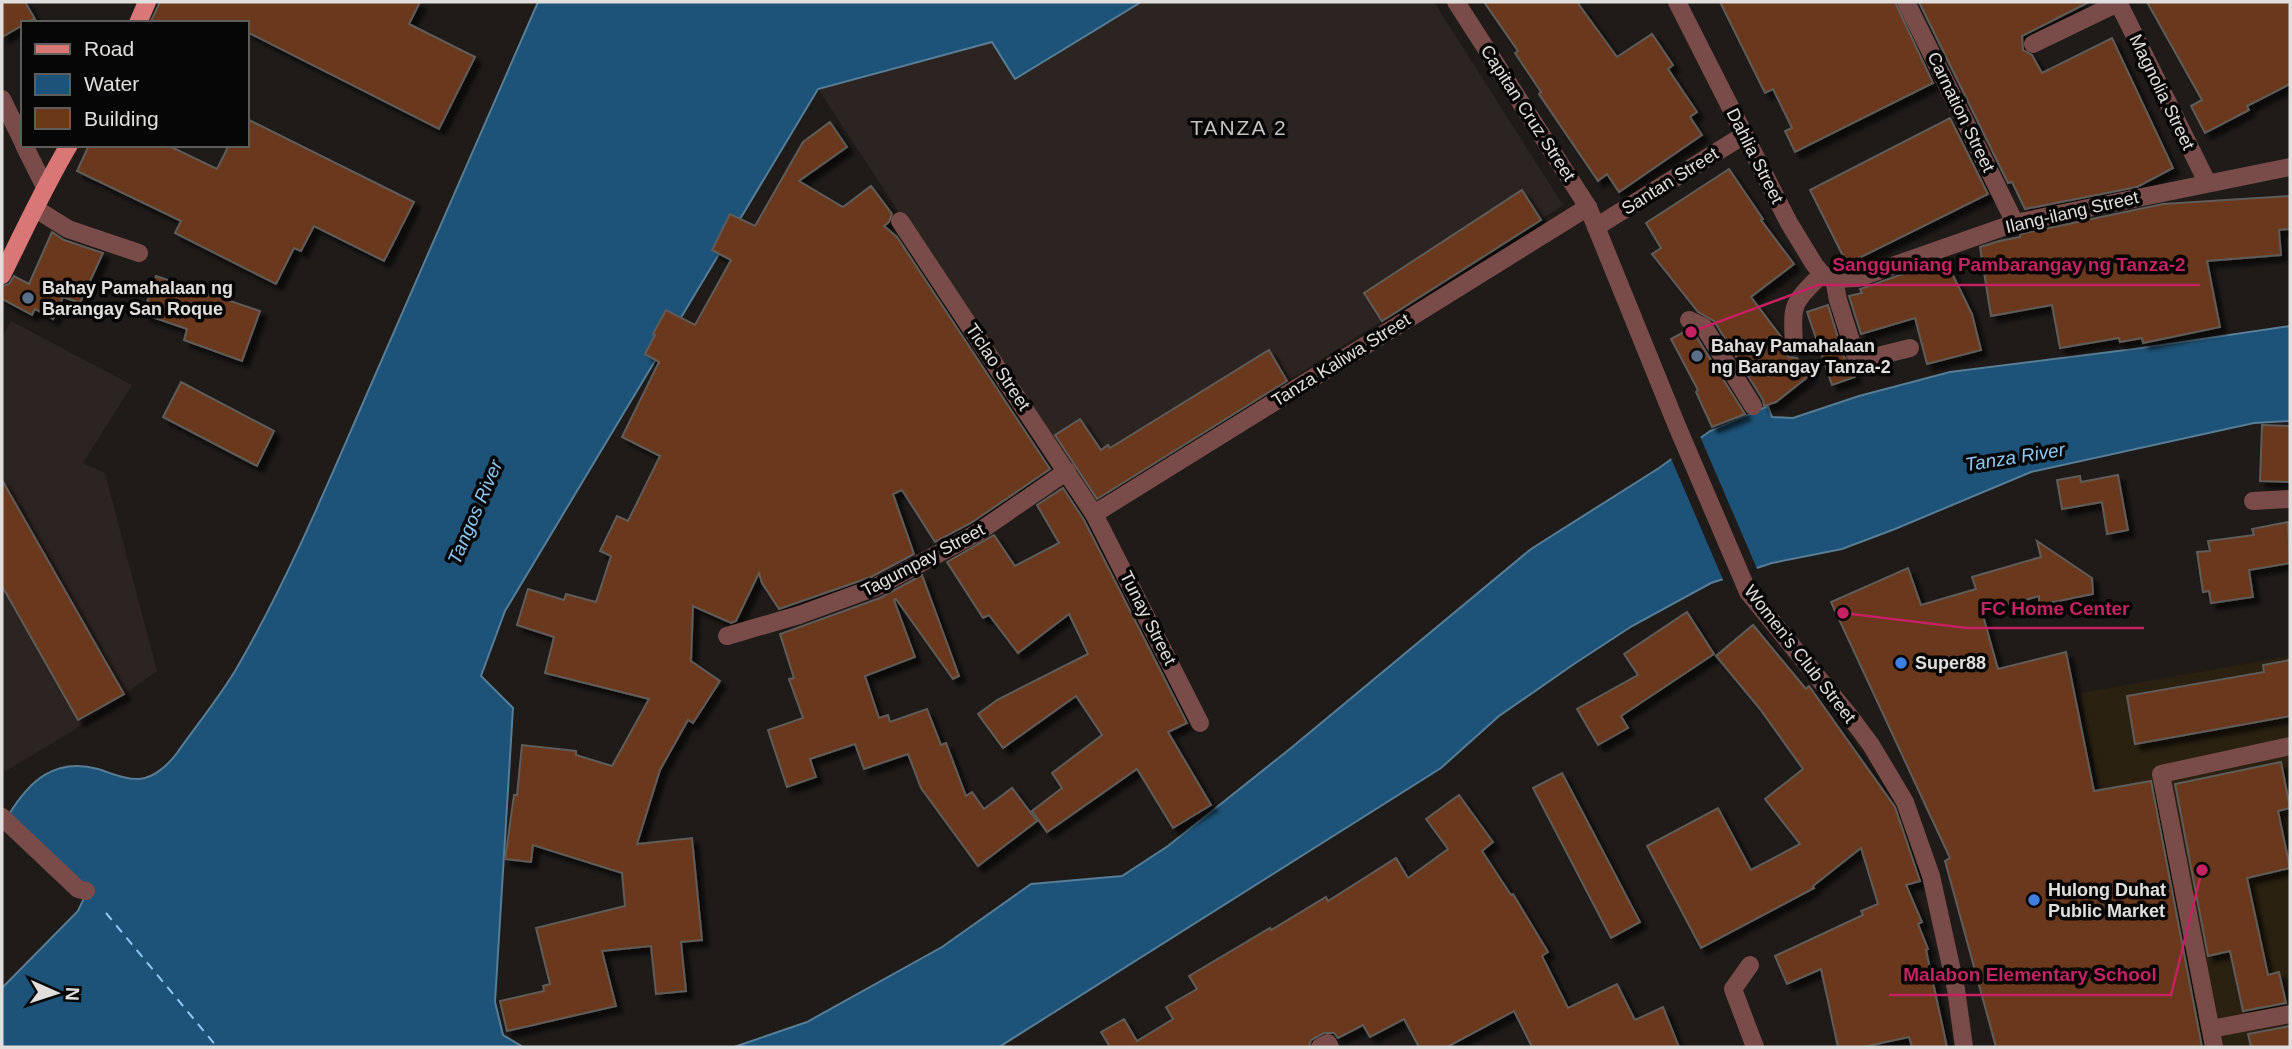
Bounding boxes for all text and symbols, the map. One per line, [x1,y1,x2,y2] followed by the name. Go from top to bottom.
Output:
[21,21,248,147] legend
[2125,31,2199,153] street label: Magnolia Street
[84,37,134,60] text: Road
[1477,41,1579,185] street label: Capitan Cruz Street
[1923,49,1999,175] street label: Carnation Street
[84,72,139,95] text: Water
[1722,105,1788,207] street label: Dahlia Street
[84,107,159,130] text: Building
[1190,116,1288,139] district label: TANZA 2
[1618,143,1722,219] street label: Santan Street
[2003,187,2141,237] street label: Ilang-ilang Street
[1818,245,2200,285] callout: Sangguniang Pambarangay ng Tanza-2
[1832,254,2186,275] text: Sangguniang Pambarangay ng Tanza-2
[42,278,233,319] place label: Bahay Pamahalaan ng Barangay San Roque
[20,290,36,306] marker: Bahay Pamahalaan ng Barangay San Roque
[1268,309,1414,411] street label: Tanza Kaliwa Street
[962,320,1034,414] street label: Ticlao Street
[1711,336,1891,377] place label: Bahay Pamahalaan ng Barangay Tanza-2
[1689,348,1705,364] marker: Bahay Pamahalaan ng Barangay Tanza-2
[1964,439,2067,475] water label: Tanza River
[444,456,507,567] water label: Tangos River
[858,519,988,601] street label: Tagumpay Street
[1116,568,1180,668] street label: Tunay Street
[1740,581,1860,727] street label: Women's Club Street
[1967,588,2144,628] callout: FC Home Center
[1981,598,2130,619] text: FC Home Center
[1915,653,1986,673] place label: Super88
[1893,655,1909,671] marker: Super88
[2048,880,2166,921] place label: Hulong Duhat Public Market
[2026,892,2042,908] marker: Hulong Duhat Public Market
[1889,955,2171,995] callout: Malabon Elementary School
[21,958,91,1028] north arrow
[1903,964,2157,985] text: Malabon Elementary School
[62,986,83,1001] text: N

